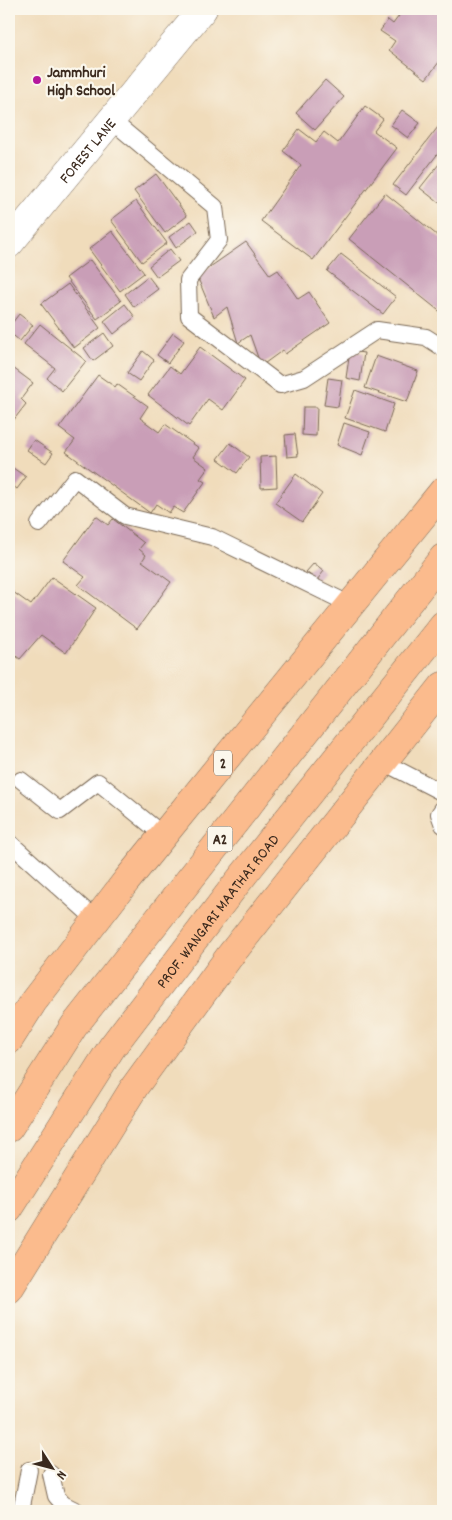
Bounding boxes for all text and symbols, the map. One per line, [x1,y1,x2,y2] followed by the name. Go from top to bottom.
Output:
[47,62,115,103] place label: Jammhuri High School
[31,74,43,86] marker: Jammhuri High School
[55,113,123,189] street label: FOREST LANE
[214,750,232,776] road number: 2
[208,826,232,852] road number: A2
[152,830,286,994] street label: PROF. WANGARI MAATHAI ROAD
[28,1442,78,1492] north arrow
[51,1466,71,1483] text: N

